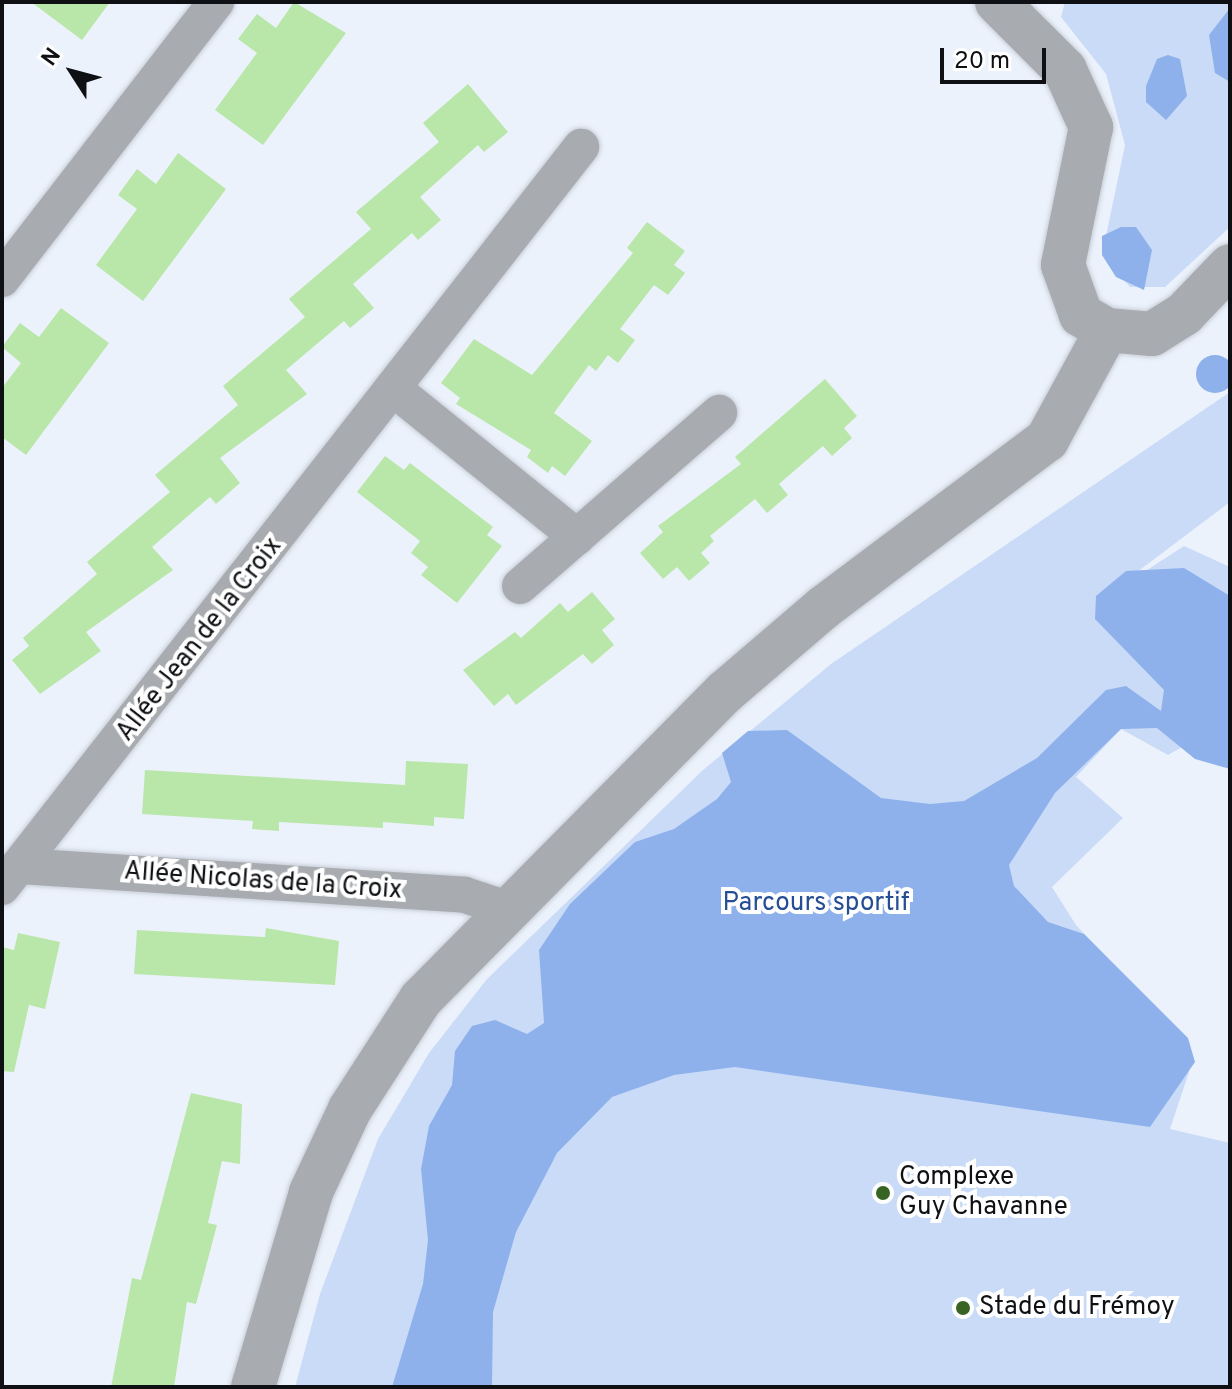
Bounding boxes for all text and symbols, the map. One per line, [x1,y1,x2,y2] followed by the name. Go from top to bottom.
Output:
[32,32,112,112] north arrow
[944,32,1050,82] scale bar
[37,43,68,72] text: N
[954,47,1010,77] text: 20 m
[111,532,289,748] street label: Allée Jean de la Croix
[123,857,403,907] street label: Allée Nicolas de la Croix
[723,888,909,920] park label: Parcours sportif
[899,1162,1068,1224] place label: Complexe Guy Chavanne
[874,1184,892,1202] marker: Complexe Guy Chavanne
[979,1292,1175,1324] place label: Stade du Frémoy
[954,1299,972,1317] marker: Stade du Frémoy

